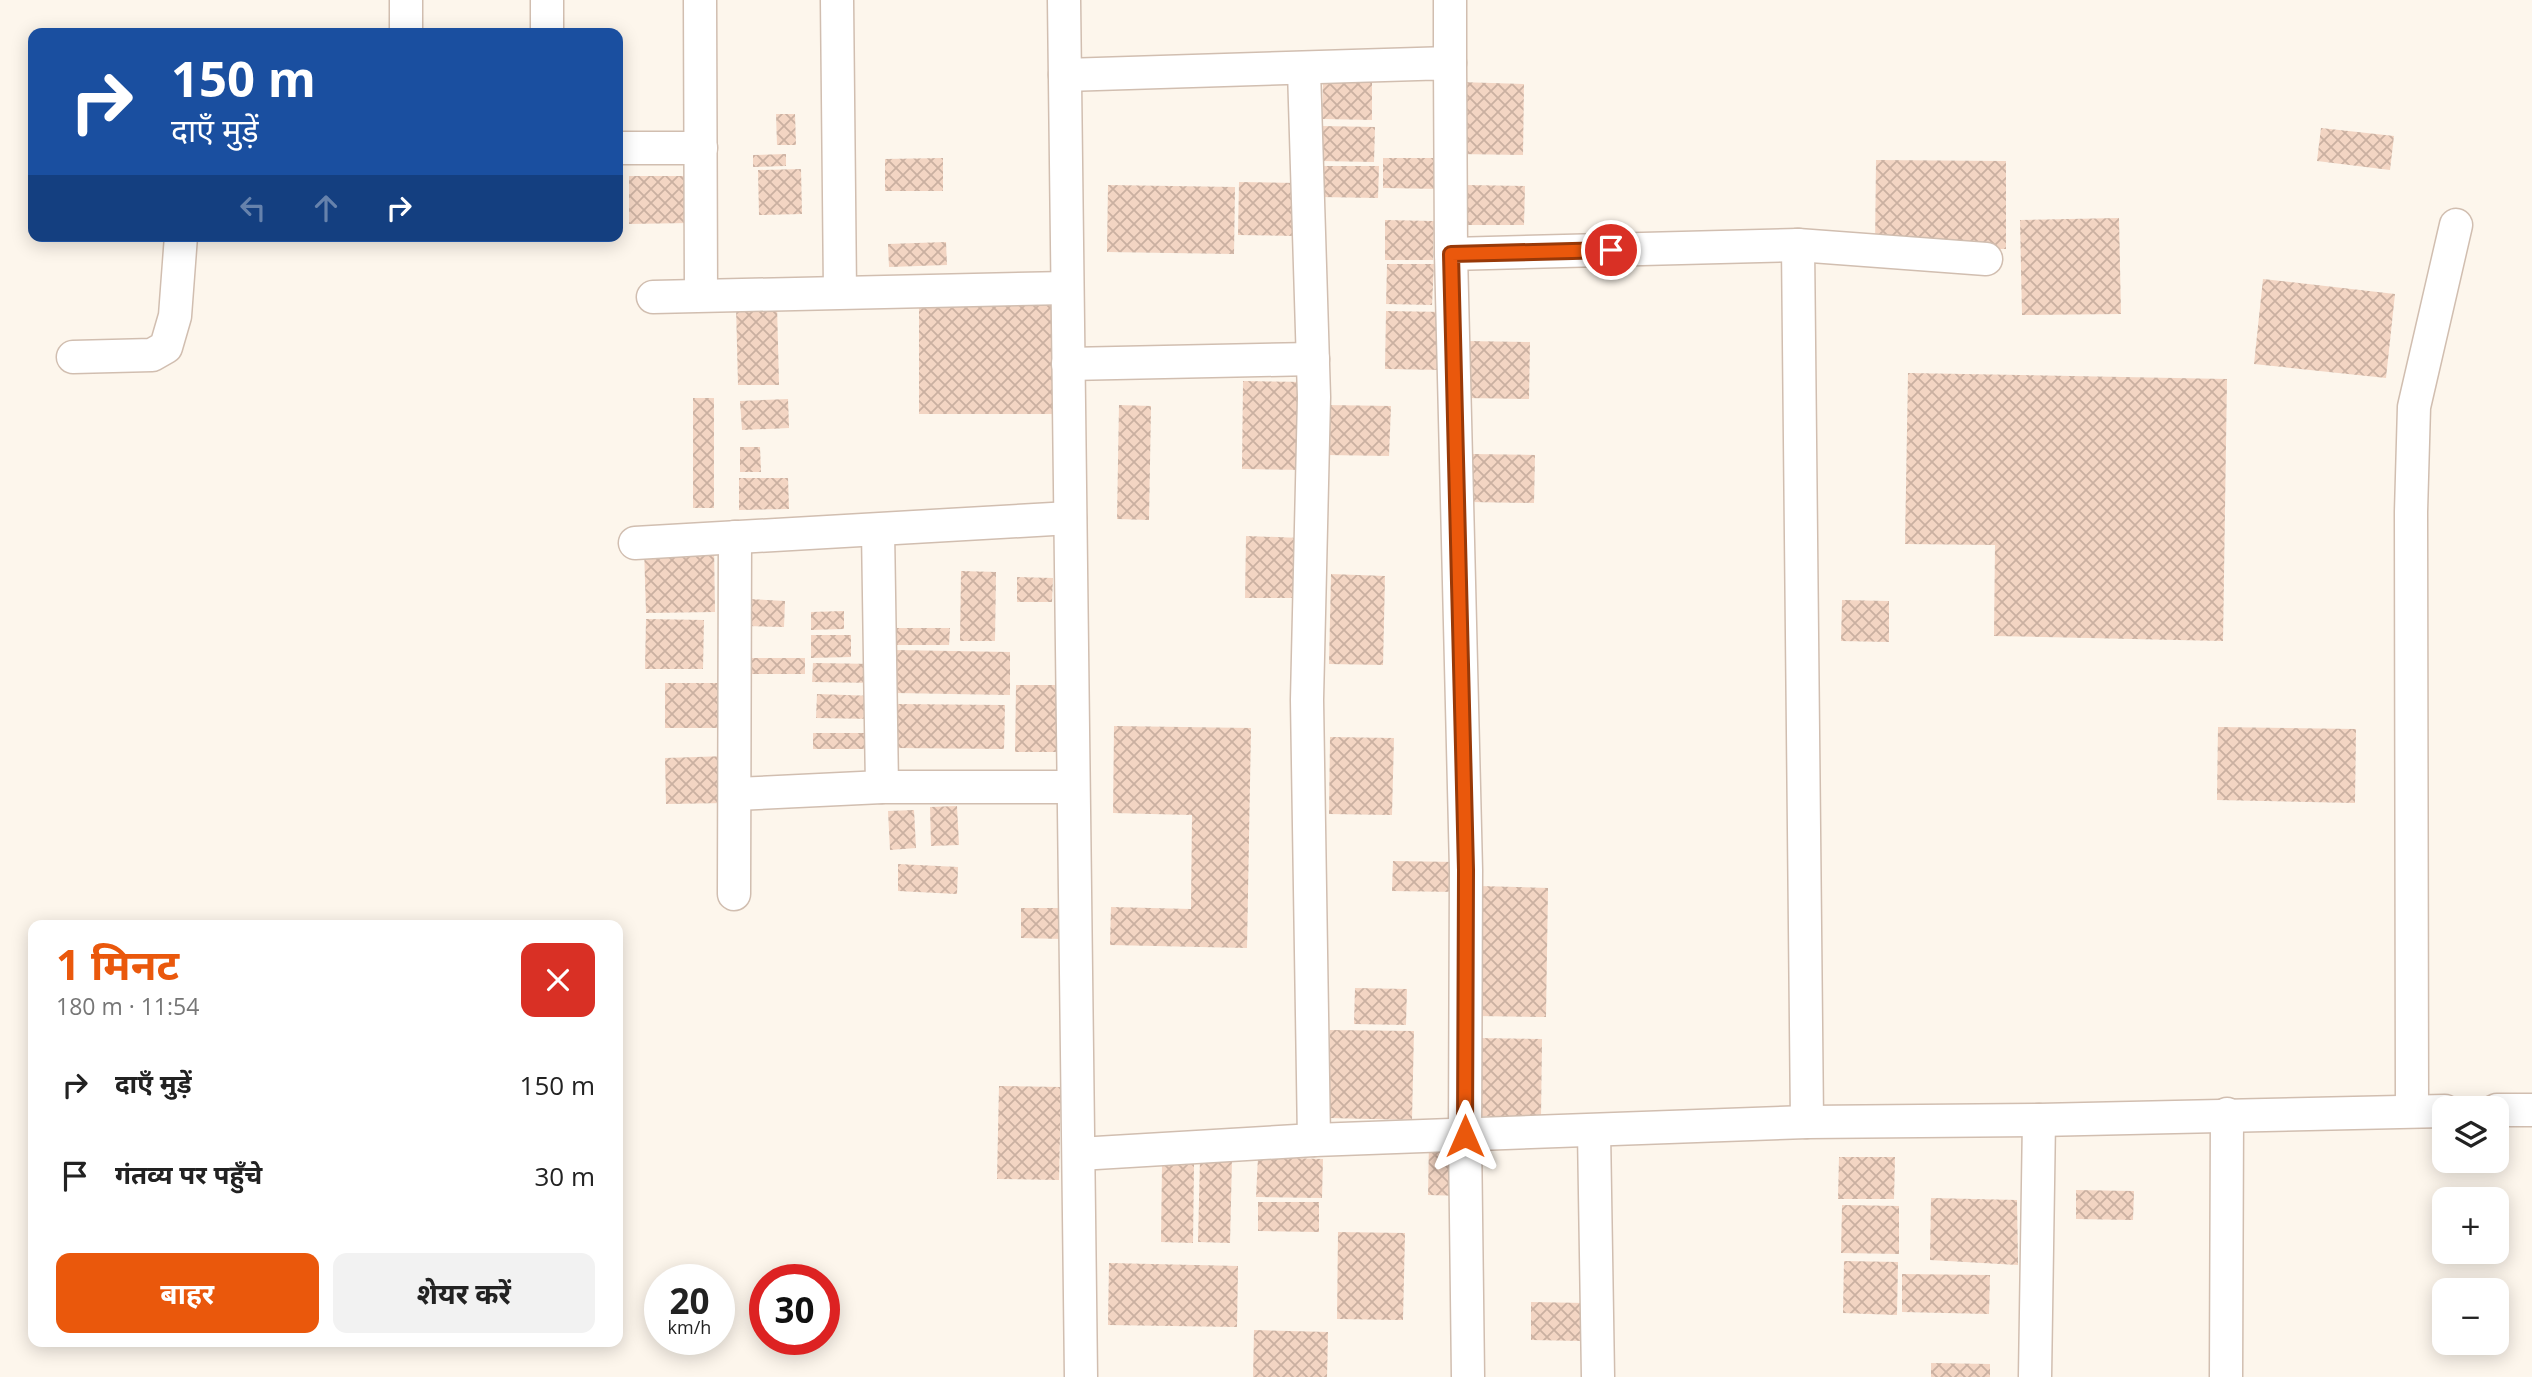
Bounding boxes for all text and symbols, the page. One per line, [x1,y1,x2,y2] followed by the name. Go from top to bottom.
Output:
[171,45,316,111] text: 150 m
[56,56,147,147] icon: right
[171,108,259,151] text: दाएँ मुड़ें
[234,189,272,227] icon: left
[307,189,345,227] icon: ahead
[380,189,418,227] icon: right
[1581,220,1641,280] pin
[1592,231,1630,269] icon: arrive
[56,935,179,992] text: 1 मिनट
[521,943,595,1017] button: close
[56,990,199,1022] text: 180 m · 11:54
[115,1065,192,1101] text: दाएँ मुड़ें
[56,1066,94,1104] icon: right
[520,1067,595,1103] text: 150 m
[2432,1096,2509,1355] map controls
[2432,1096,2509,1173] button: layers
[1428,1099,1502,1173] position arrow
[115,1156,262,1192] text: गंतव्य पर पहुँचे
[56,1157,94,1195] icon: arrive
[534,1158,595,1194] text: 30 m
[2432,1187,2509,1264] button: +
[56,1253,319,1333] button: बाहर
[333,1253,595,1333] button: शेयर करें
[749,1264,840,1355] speed limit sign: 30
[669,1277,710,1324] text: 20
[2432,1278,2509,1355] button: −
[668,1315,711,1339] text: km/h

